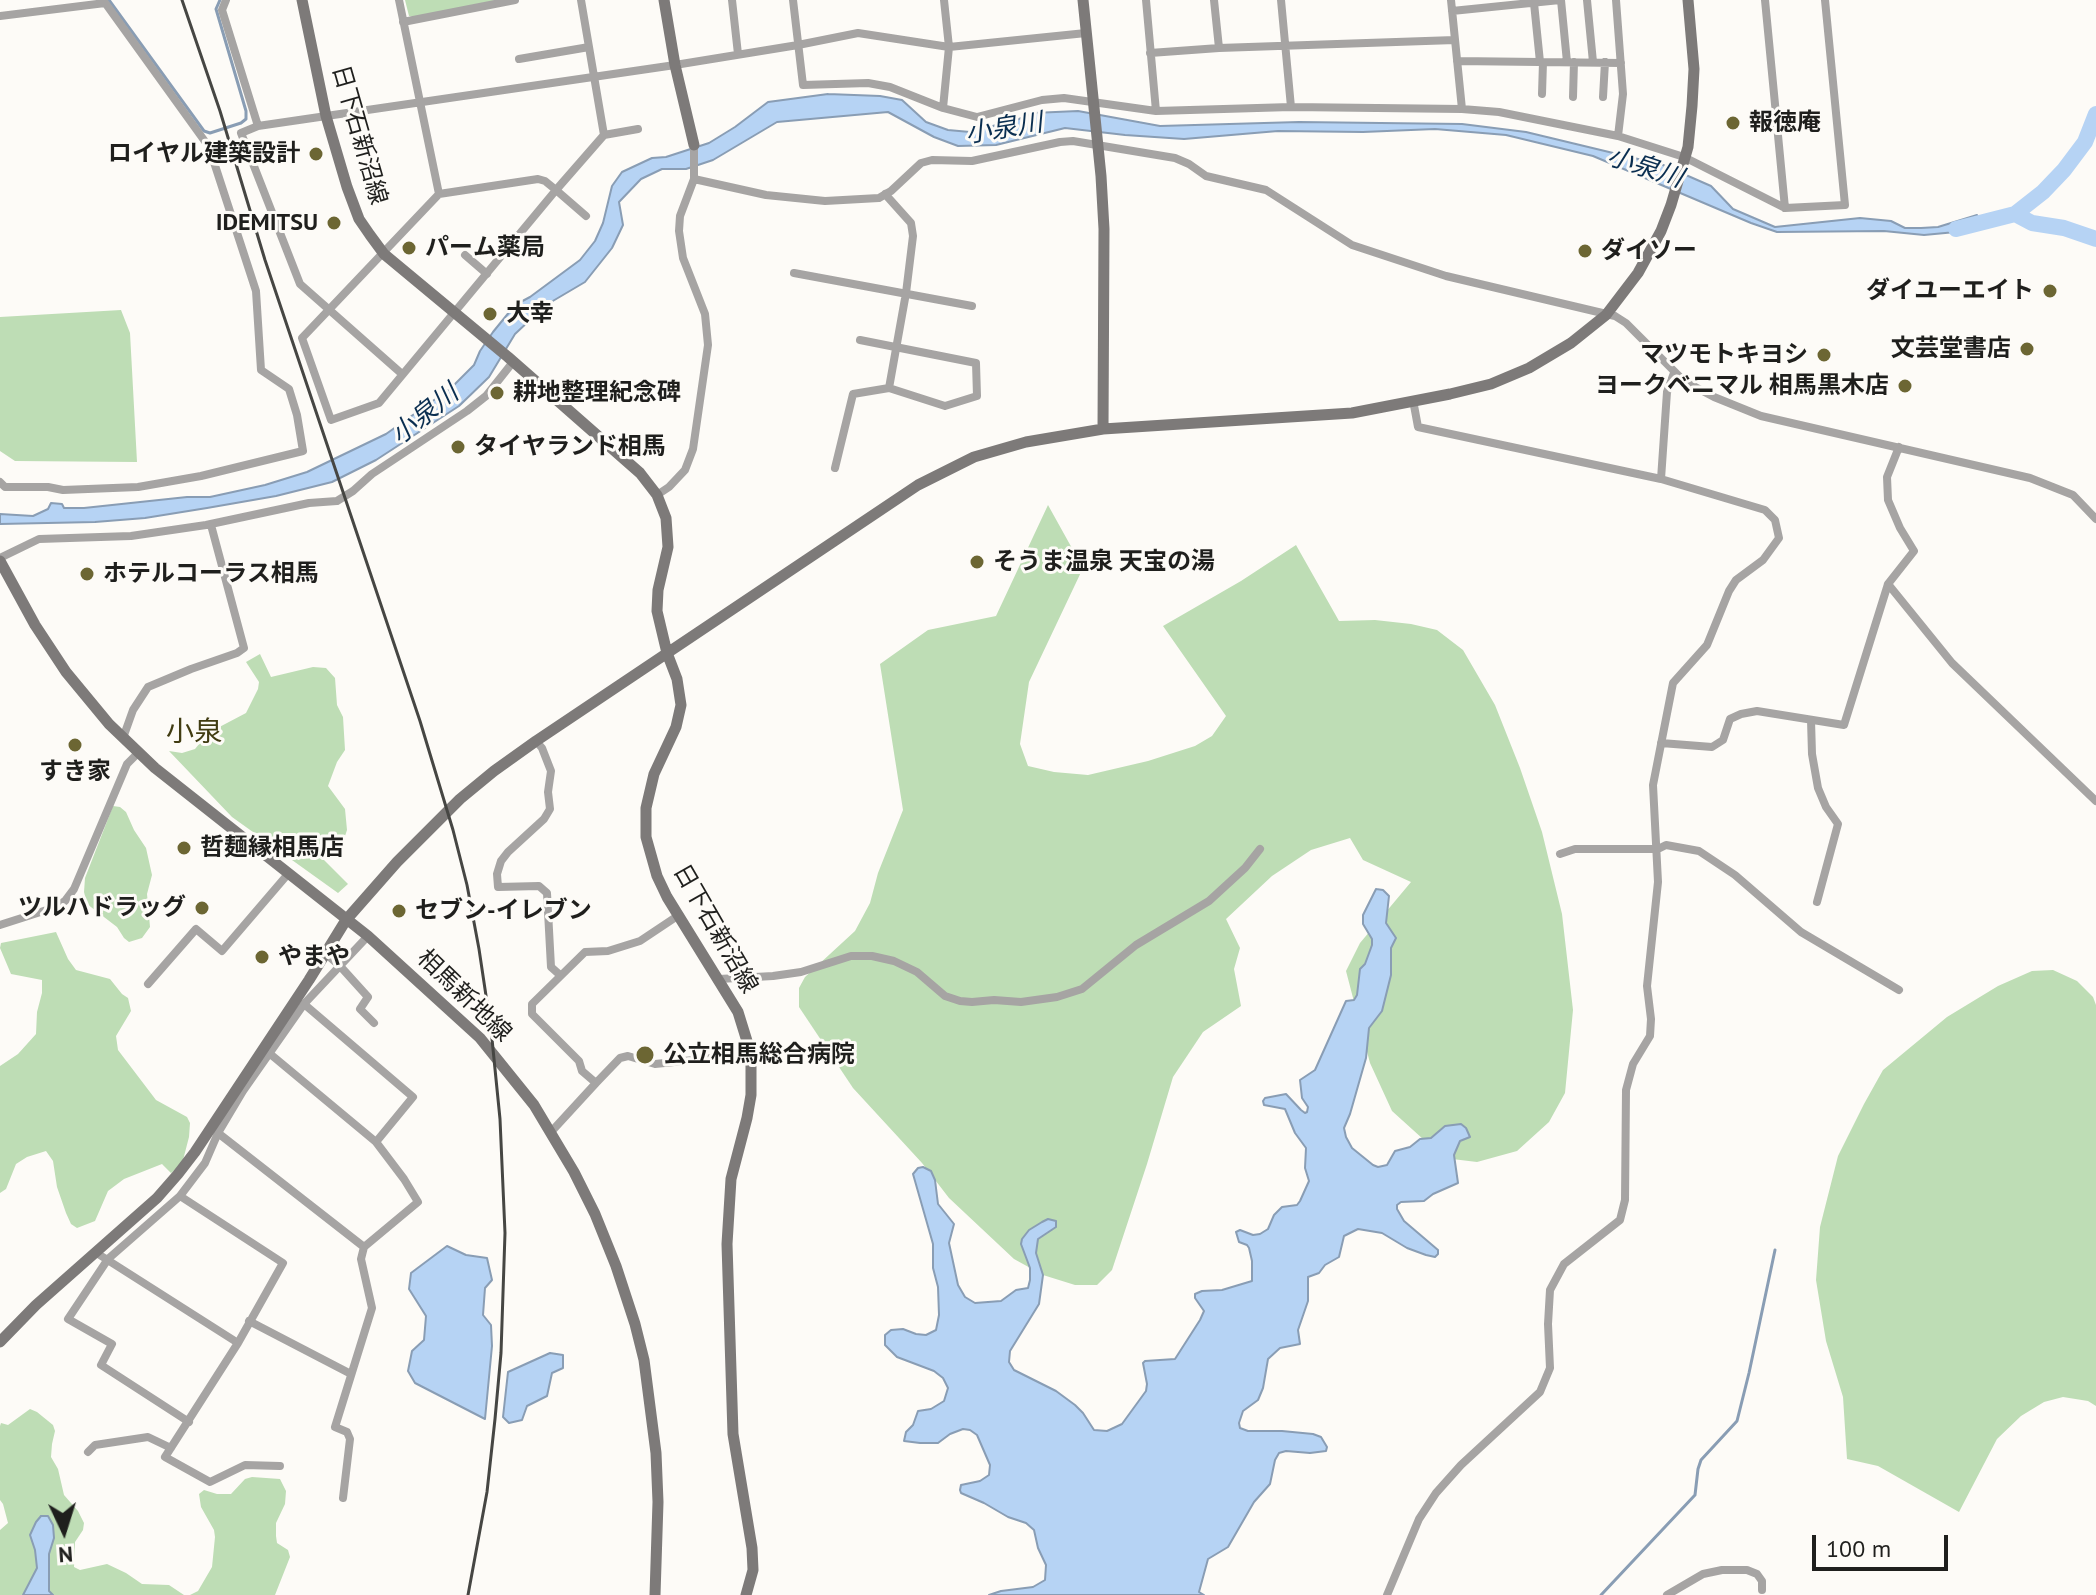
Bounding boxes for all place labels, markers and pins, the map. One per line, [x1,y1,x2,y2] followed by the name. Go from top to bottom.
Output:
[1749,109,1821,137] place label: 報徳庵
[1724,114,1742,132] marker: 報徳庵
[108,140,300,168] place label: ロイヤル建築設計
[307,145,325,163] marker: ロイヤル建築設計
[216,209,318,237] place label: IDEMITSU
[325,214,343,232] marker: IDEMITSU
[425,234,545,262] place label: パーム薬局
[1601,237,1697,265] place label: ダイソー
[400,239,418,257] marker: パーム薬局
[1576,242,1594,260] marker: ダイソー
[1866,277,2034,305] place label: ダイユーエイト
[2041,282,2059,300] marker: ダイユーエイト
[506,300,554,328] place label: 大幸
[481,305,499,323] marker: 大幸
[1891,335,2011,363] place label: 文芸堂書店
[2018,340,2036,358] marker: 文芸堂書店
[1640,341,1808,369] place label: マツモトキヨシ
[1815,346,1833,364] marker: マツモトキヨシ
[1595,372,1889,400] place label: ヨークベニマル 相馬黒木店
[1896,377,1914,395] marker: ヨークベニマル 相馬黒木店
[513,379,681,407] place label: 耕地整理紀念碑
[488,384,506,402] marker: 耕地整理紀念碑
[474,433,666,461] place label: タイヤランド相馬
[449,438,467,456] marker: タイヤランド相馬
[993,548,1215,576] place label: そうま温泉 天宝の湯
[968,553,986,571] marker: そうま温泉 天宝の湯
[103,560,319,588] place label: ホテルコーラス相馬
[78,565,96,583] marker: ホテルコーラス相馬
[66,736,84,754] marker: すき家
[39,758,111,786] place label: すき家
[200,834,344,862] place label: 哲麺縁相馬店
[175,839,193,857] marker: 哲麺縁相馬店
[18,894,186,922] place label: ツルハドラッグ
[415,897,592,925] place label: セブン-イレブン
[193,899,211,917] marker: ツルハドラッグ
[390,902,408,920] marker: セブン-イレブン
[278,943,350,971] place label: やまや
[253,948,271,966] marker: やまや
[663,1041,855,1069] place label: 公立相馬総合病院
[634,1044,656,1066] marker: 公立相馬総合病院

